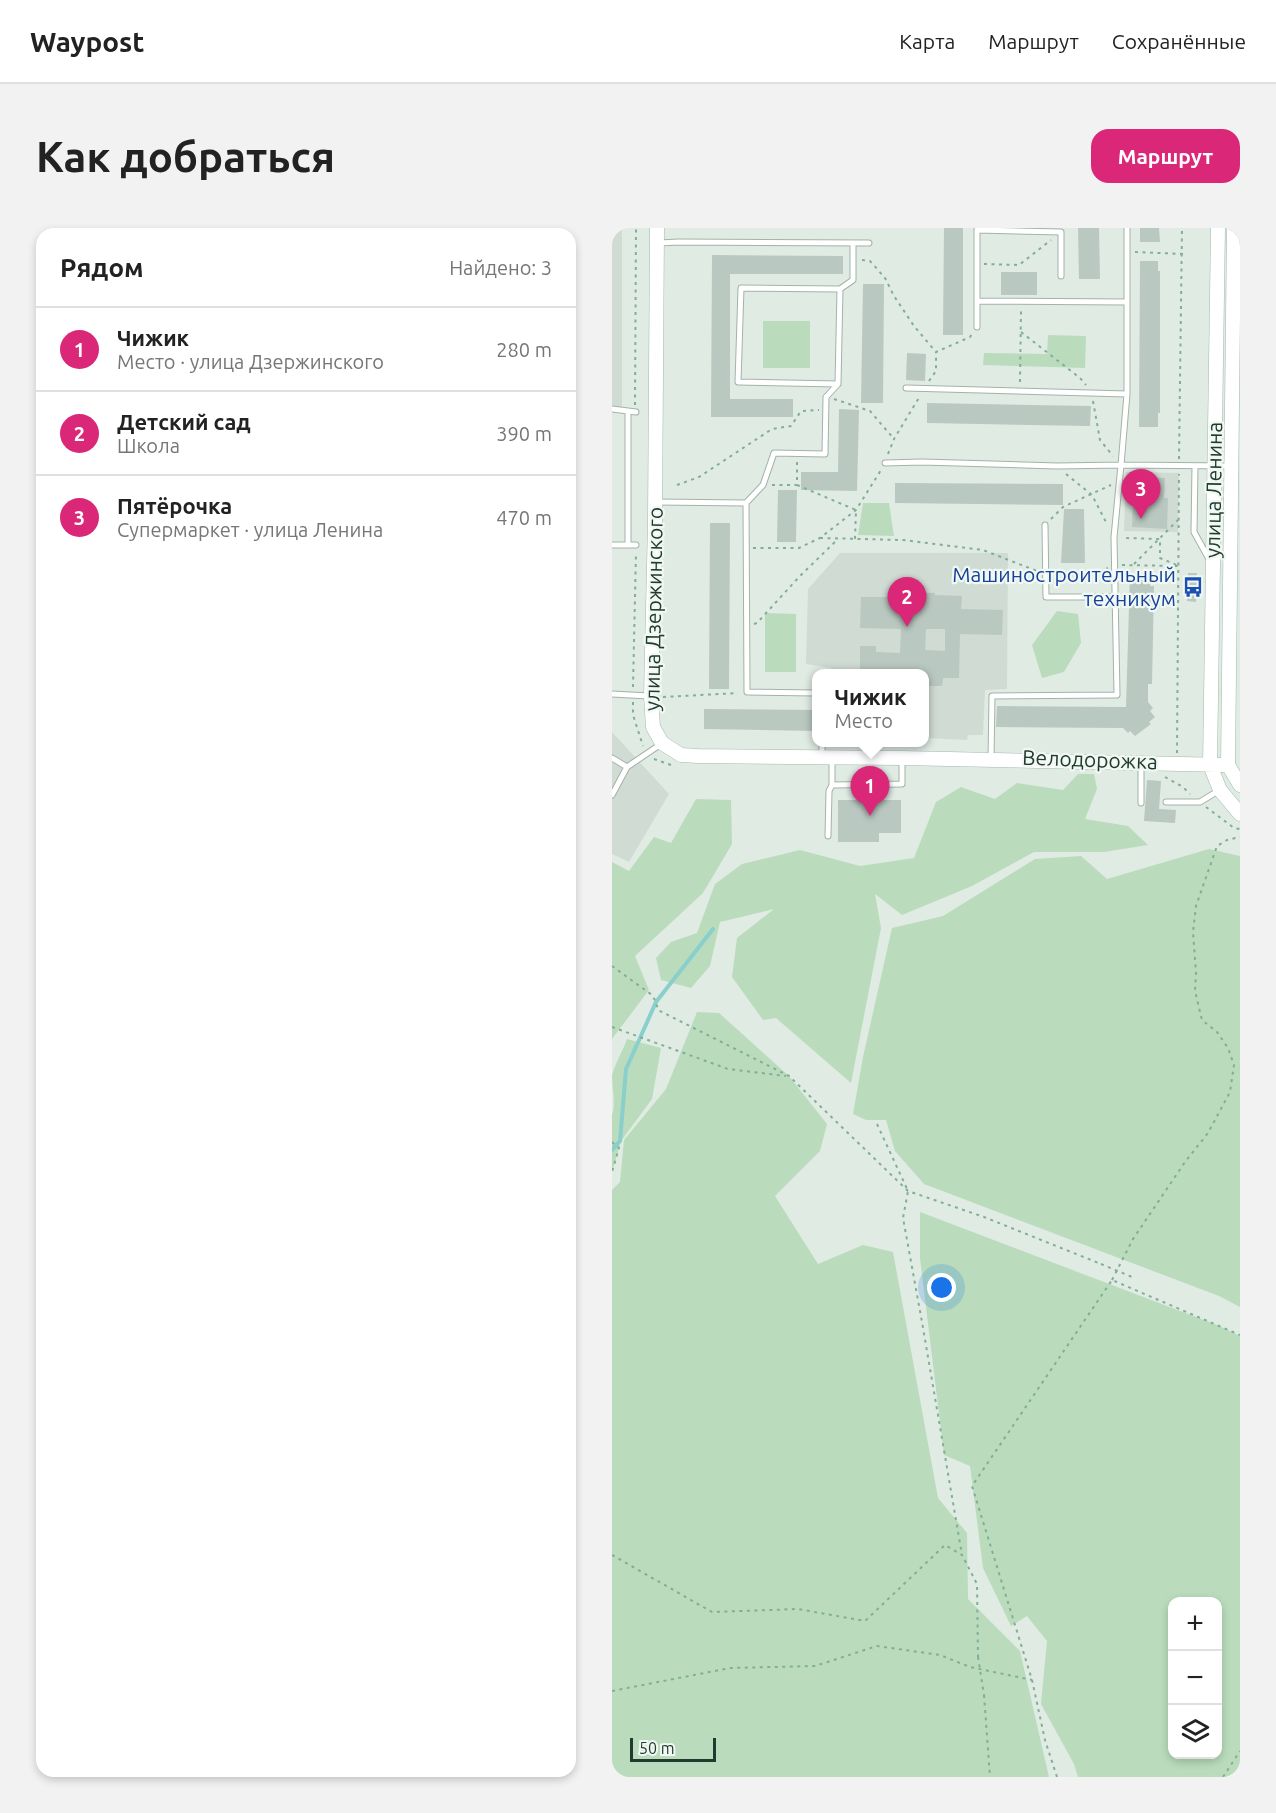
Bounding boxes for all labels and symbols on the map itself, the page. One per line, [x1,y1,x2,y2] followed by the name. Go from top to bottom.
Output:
[1200,422,1226,558] street label: улица Ленина
[1122,470,1160,519] pin: 3
[639,507,667,711] street label: улица Дзержинского
[952,562,1176,610] place label: Машиностроительный техникум
[1181,575,1205,599] bus stop icon: Машиностроительный техникум
[888,578,926,627] pin: 2
[1022,745,1158,773] street label: Велодорожка
[850,766,890,816] pin: 1
[927,1273,956,1302] your location
[630,1735,716,1762] scale bar

